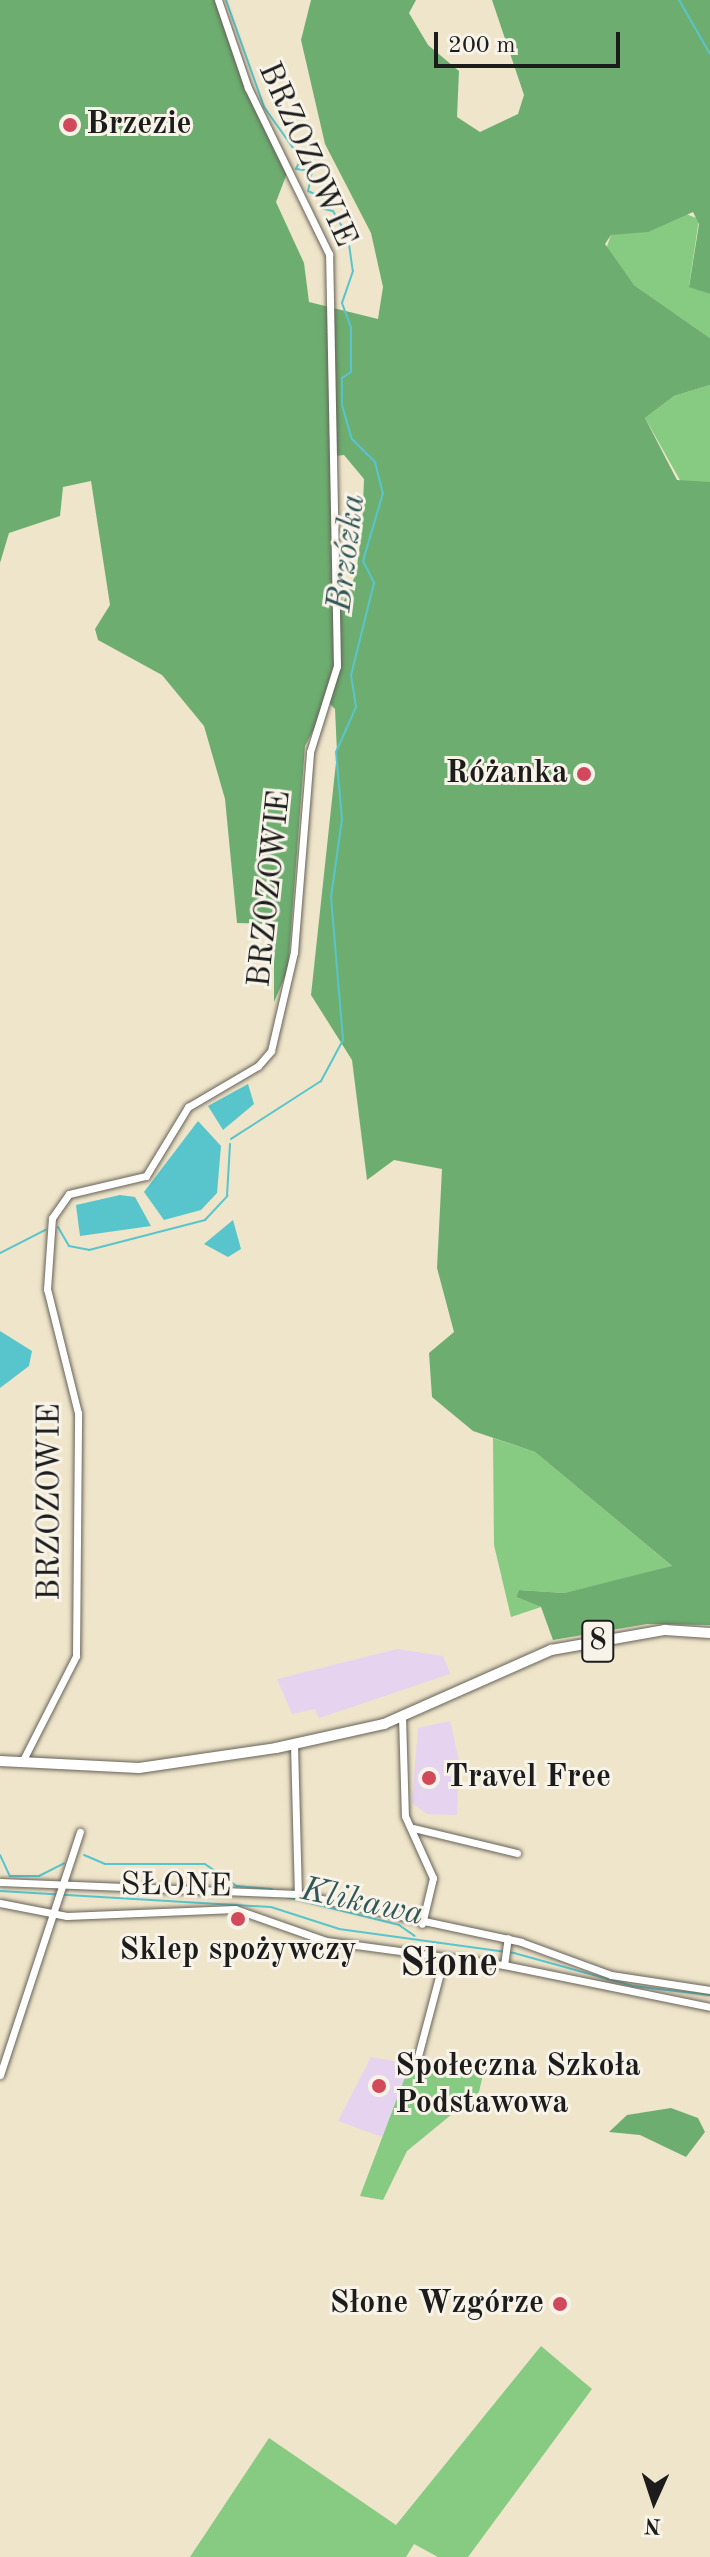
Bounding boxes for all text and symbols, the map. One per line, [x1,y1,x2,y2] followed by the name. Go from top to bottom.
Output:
[438,16,624,66] scale bar
[448,34,516,58] text: 200 m
[248,57,364,253] street label: BRZOZOWIE
[86,106,192,144] place label: Brzezie
[61,116,79,134] marker: Brzezie
[321,492,375,614] water label: Brzózka
[446,755,568,793] place label: Różanka
[575,765,593,783] marker: Różanka
[242,789,300,989] street label: BRZOZOWIE
[32,1403,70,1601] street label: BRZOZOWIE
[580,1615,616,1667] road number: 8
[445,1759,611,1797] place label: Travel Free
[420,1769,438,1787] marker: Travel Free
[120,1867,232,1907] street label: SŁONE
[297,1870,427,1936] water label: Klikawa
[229,1910,247,1928] marker: Sklep spożywczy
[119,1932,357,1970] place label: Sklep spożywczy
[400,1941,498,1989] district label: Słone
[395,2049,641,2124] place label: Społeczna Szkoła Podstawowa
[370,2077,388,2095] marker: Społeczna Szkoła Podstawowa
[330,2285,544,2323] place label: Słone Wzgórze
[551,2295,569,2313] marker: Słone Wzgórze
[614,2461,694,2541] north arrow
[644,2514,662,2536] text: N

